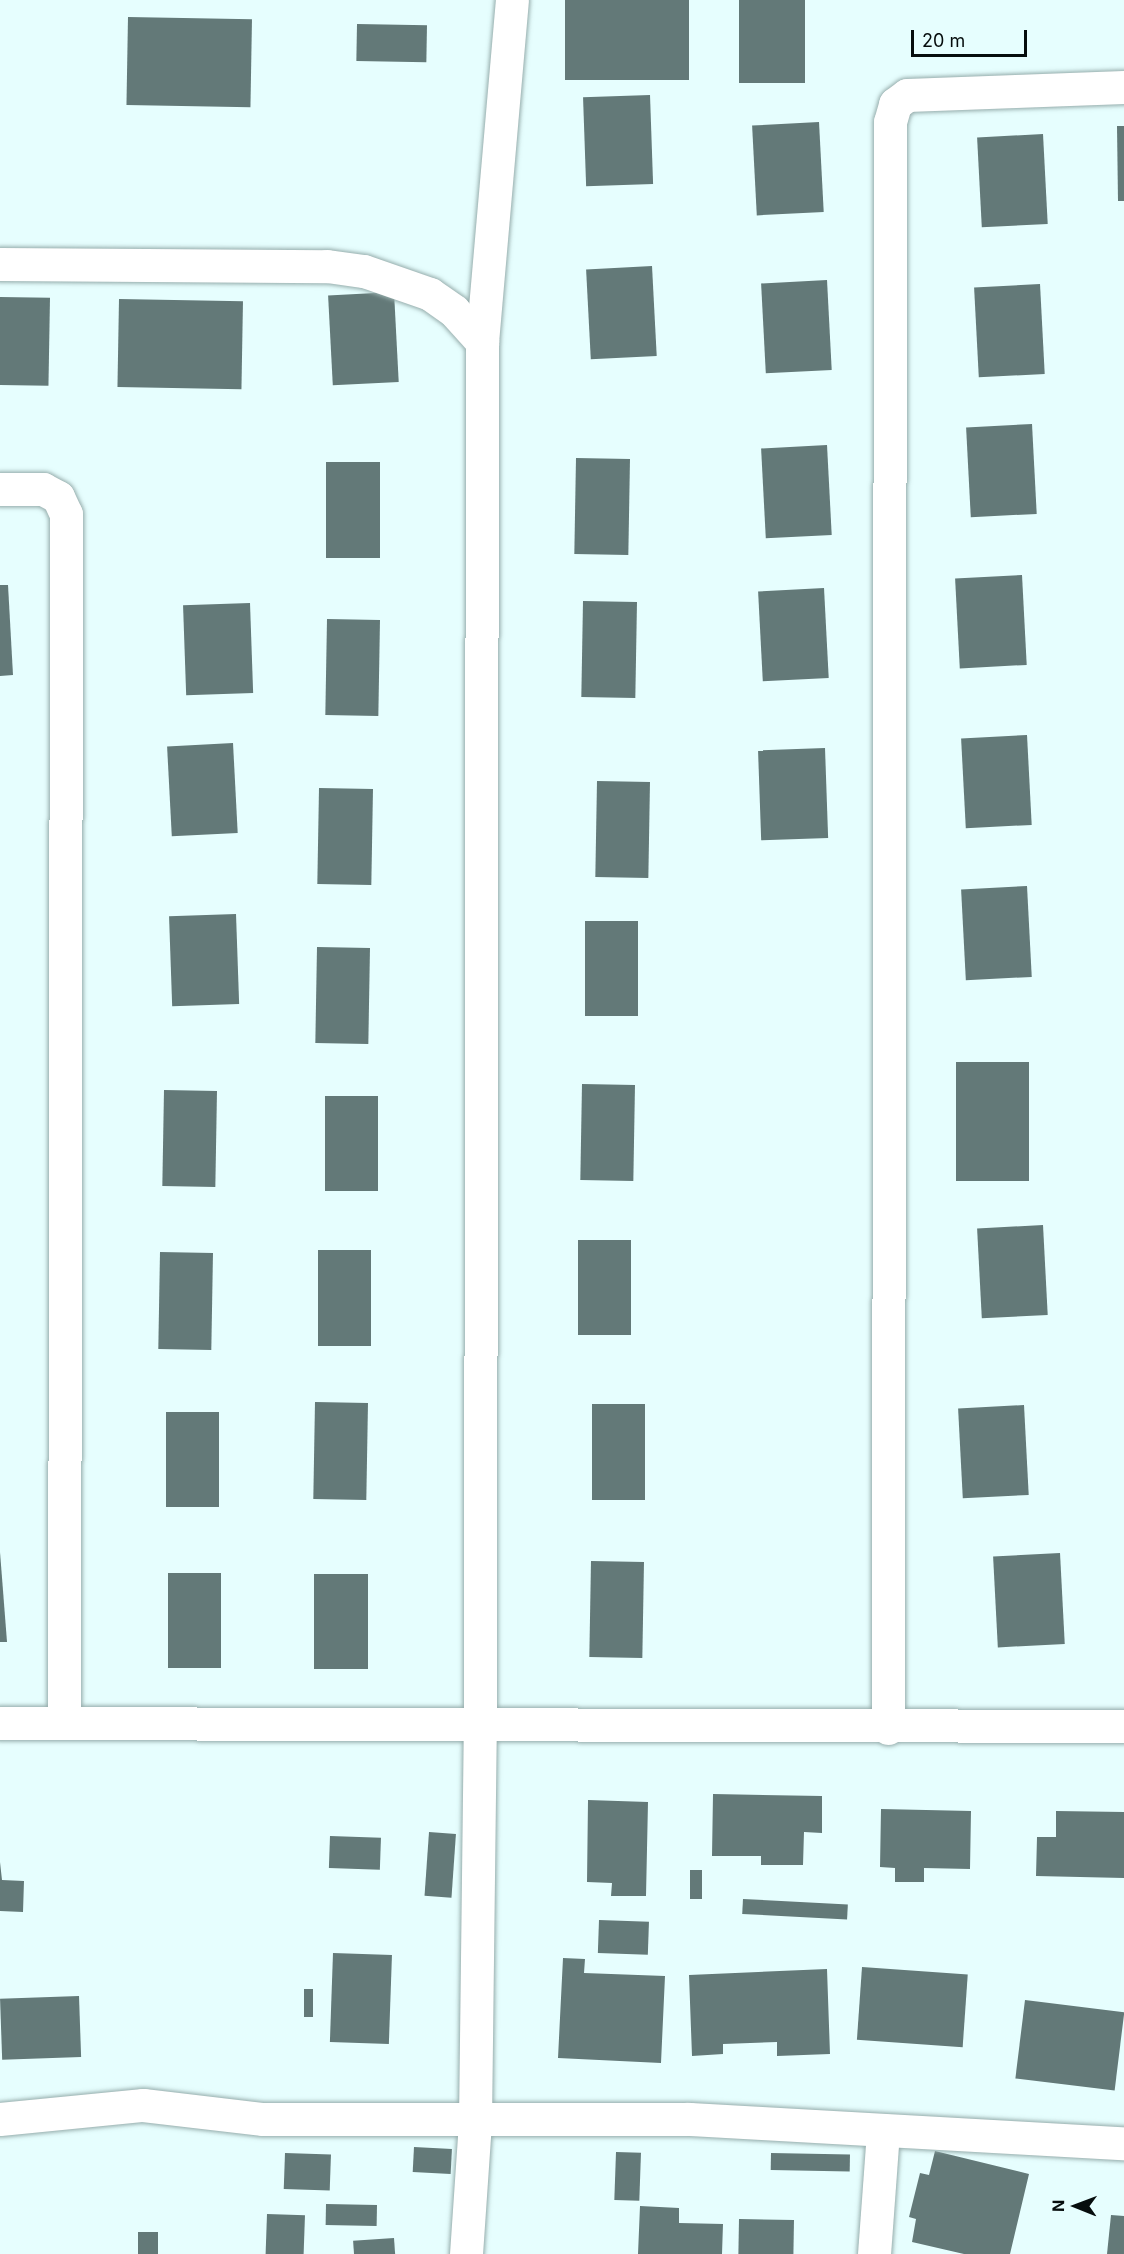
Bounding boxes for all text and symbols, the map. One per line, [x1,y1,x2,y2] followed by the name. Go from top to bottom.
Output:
[914,18,1030,56] scale bar
[922,30,965,51] text: 20 m
[1046,2176,1106,2236] north arrow
[1048,2199,1068,2212] text: N

